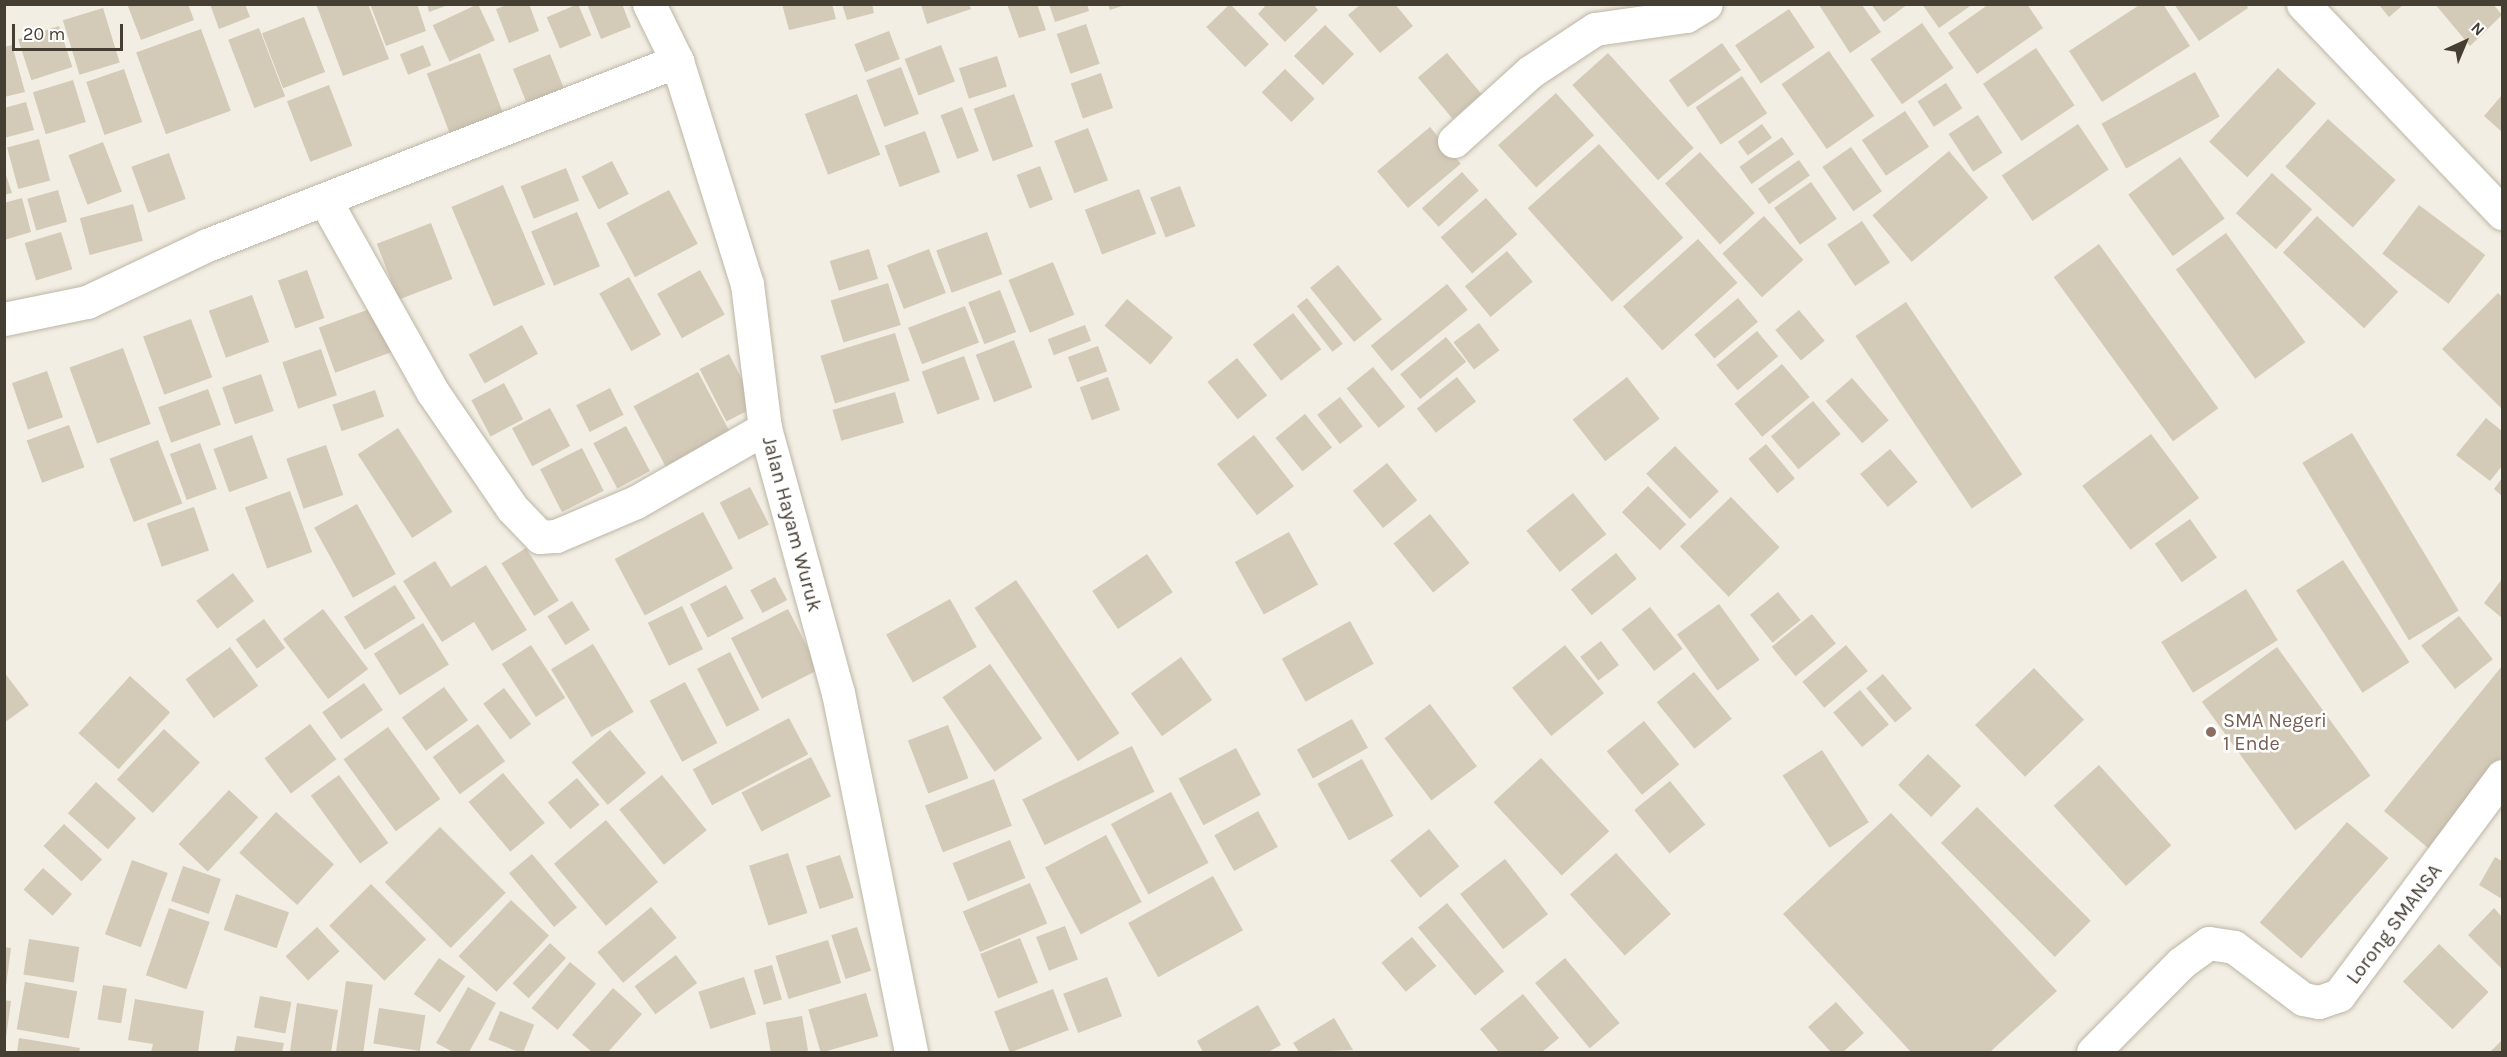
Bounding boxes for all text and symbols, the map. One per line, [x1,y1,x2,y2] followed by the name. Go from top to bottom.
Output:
[15,12,126,50] scale bar
[2435,12,2495,72] north arrow
[2467,18,2489,40] text: N
[23,23,65,45] text: 20 m
[757,434,827,614] street label: Jalan Hayam Wuruk
[2223,708,2327,755] place label: SMA Negeri 1 Ende
[2204,725,2218,739] marker: SMA Negeri 1 Ende
[2341,859,2447,989] street label: Lorong SMANSA

